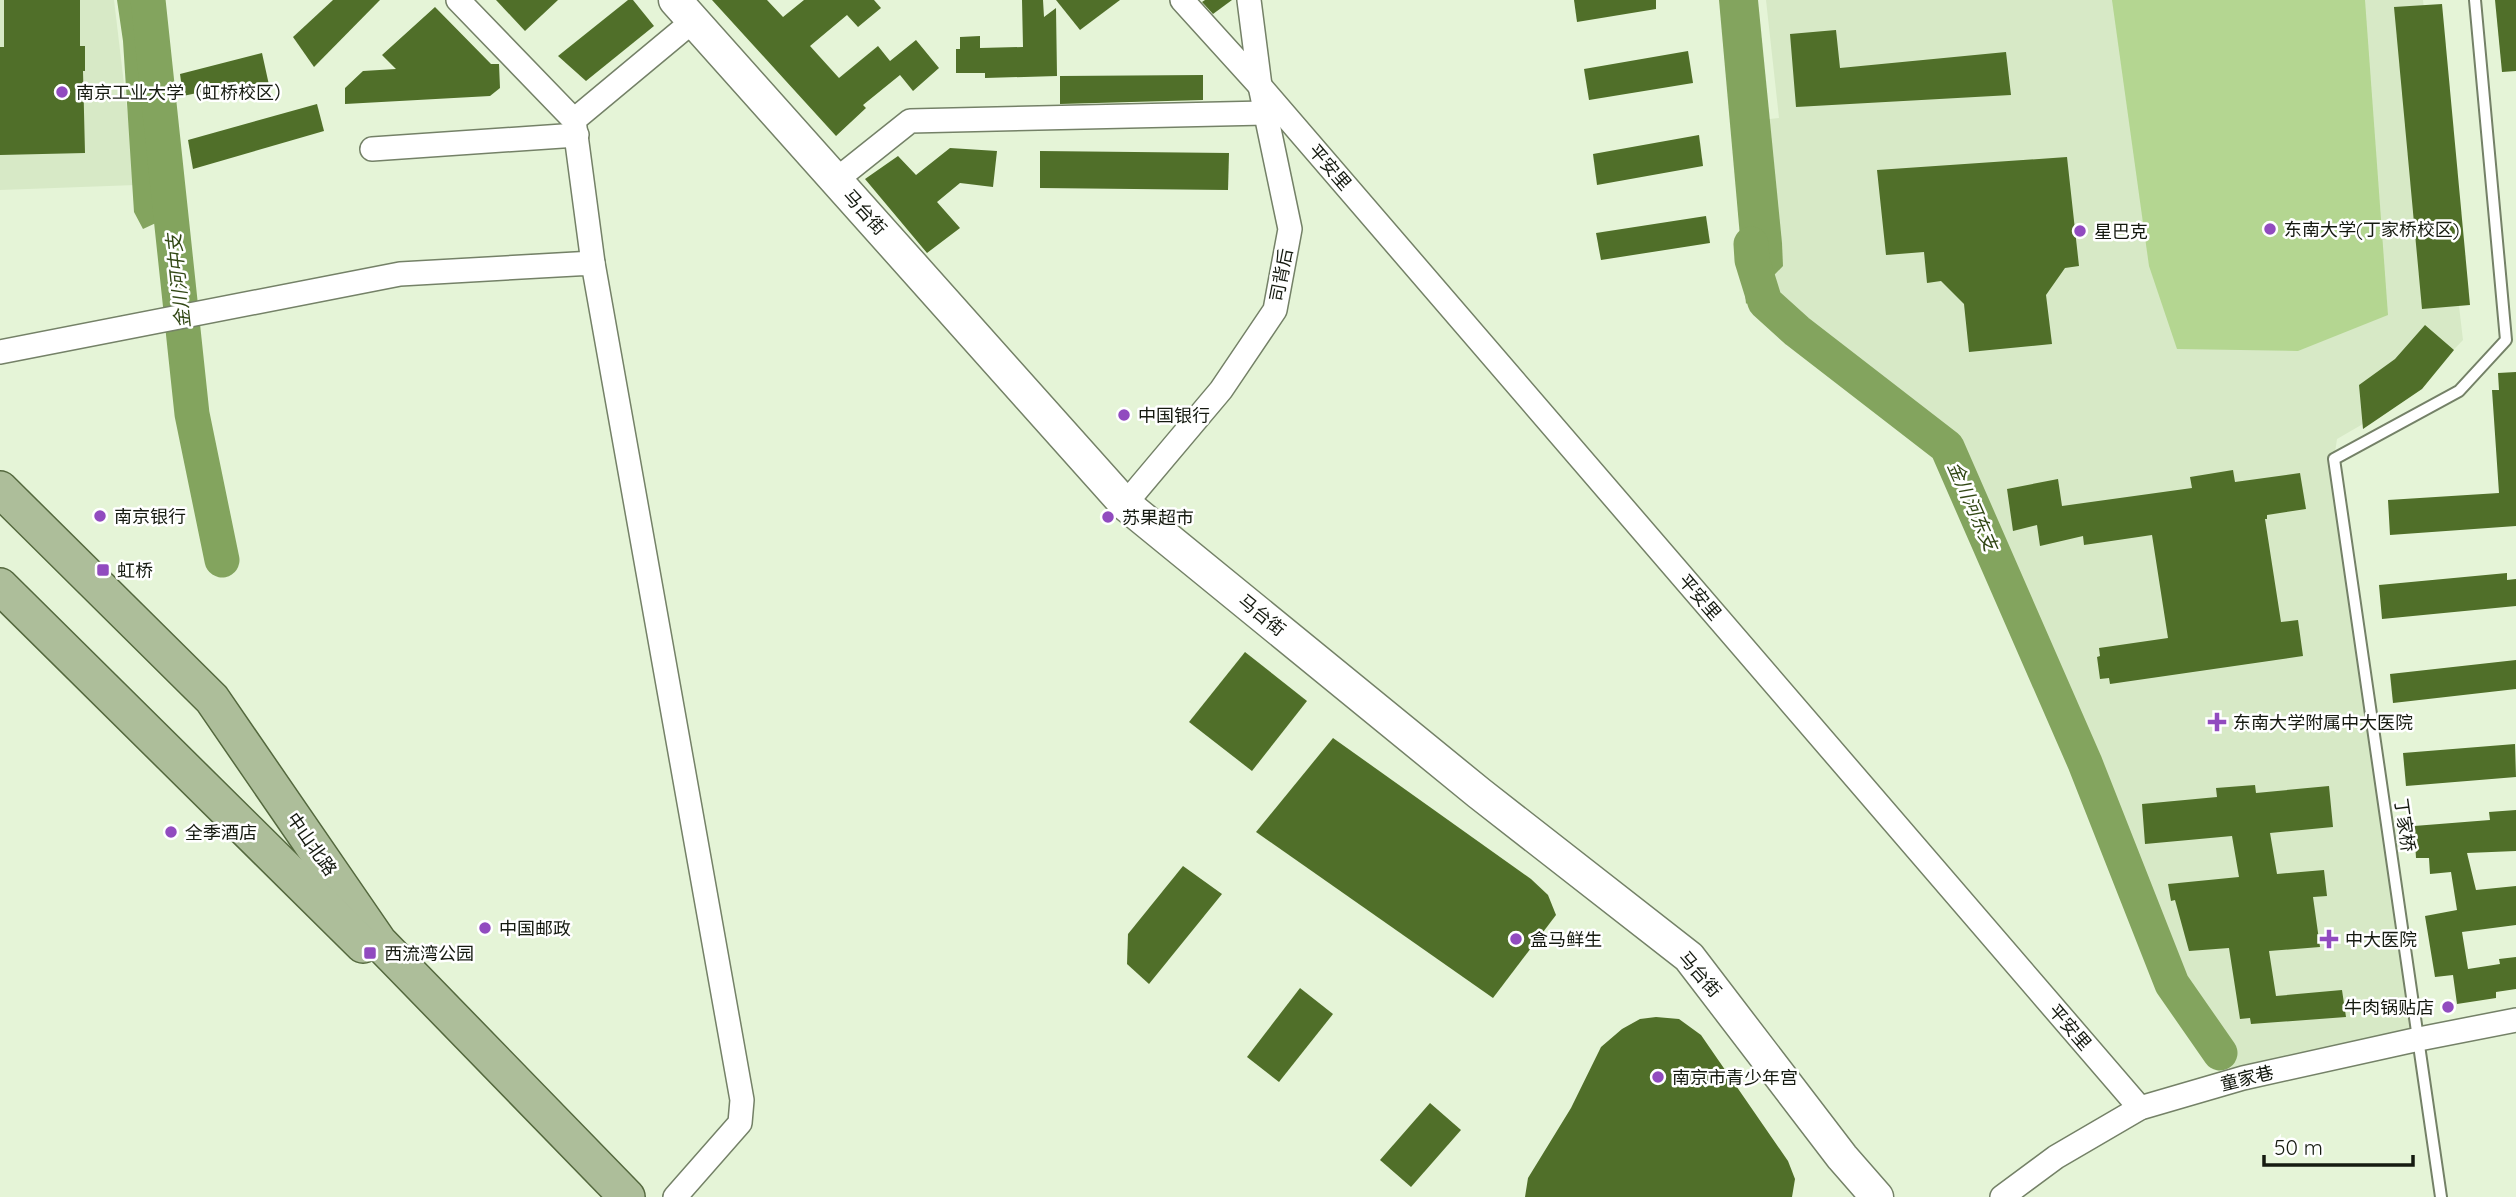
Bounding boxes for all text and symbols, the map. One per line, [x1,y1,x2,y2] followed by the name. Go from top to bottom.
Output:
[76,81,292,104] place label: 南京工业大学（虹桥校区）
[54,84,70,100] marker: 南京工业大学（虹桥校区）
[1304,139,1356,195] street label: 平安里
[838,184,892,240] street label: 马台街
[2284,218,2459,241] place label: 东南大学(丁家桥校区)
[2094,220,2148,243] place label: 星巴克
[2262,221,2278,237] marker: 东南大学(丁家桥校区)
[2072,223,2088,239] marker: 星巴克
[161,231,195,330] water label: 金川河中支
[1265,246,1297,304] street label: 司背后
[1138,404,1210,427] place label: 中国银行
[1116,407,1132,423] marker: 中国银行
[1943,458,2004,556] water label: 金川河东支
[114,505,186,528] place label: 南京银行
[1122,506,1194,529] place label: 苏果超市
[92,508,108,524] marker: 南京银行
[1100,509,1116,525] marker: 苏果超市
[117,559,153,582] place label: 虹桥
[95,562,111,578] marker: 虹桥
[1674,569,1726,625] street label: 平安里
[1234,589,1290,641] street label: 马台街
[2233,711,2413,734] place label: 东南大学附属中大医院
[2207,712,2227,732] marker: 东南大学附属中大医院
[2390,797,2420,853] street label: 丁家桥
[282,808,342,880] street label: 中山北路
[185,821,257,844] place label: 全季酒店
[163,824,179,840] marker: 全季酒店
[499,917,571,940] place label: 中国邮政
[477,920,493,936] marker: 中国邮政
[1530,928,1602,951] place label: 盒马鲜生
[2345,928,2417,951] place label: 中大医院
[2319,929,2339,949] marker: 中大医院
[1508,931,1524,947] marker: 盒马鲜生
[384,942,474,965] place label: 西流湾公园
[362,945,378,961] marker: 西流湾公园
[1674,946,1726,1002] street label: 马台街
[2344,996,2434,1019] place label: 牛肉锅贴店
[2044,999,2096,1055] street label: 平安里
[2440,999,2456,1015] marker: 牛肉锅贴店
[2218,1060,2276,1096] street label: 童家巷
[1672,1066,1798,1089] place label: 南京市青少年宫
[1650,1069,1666,1085] marker: 南京市青少年宫
[2264,1124,2413,1168] scale bar
[2274,1134,2323,1160] text: 50 m

